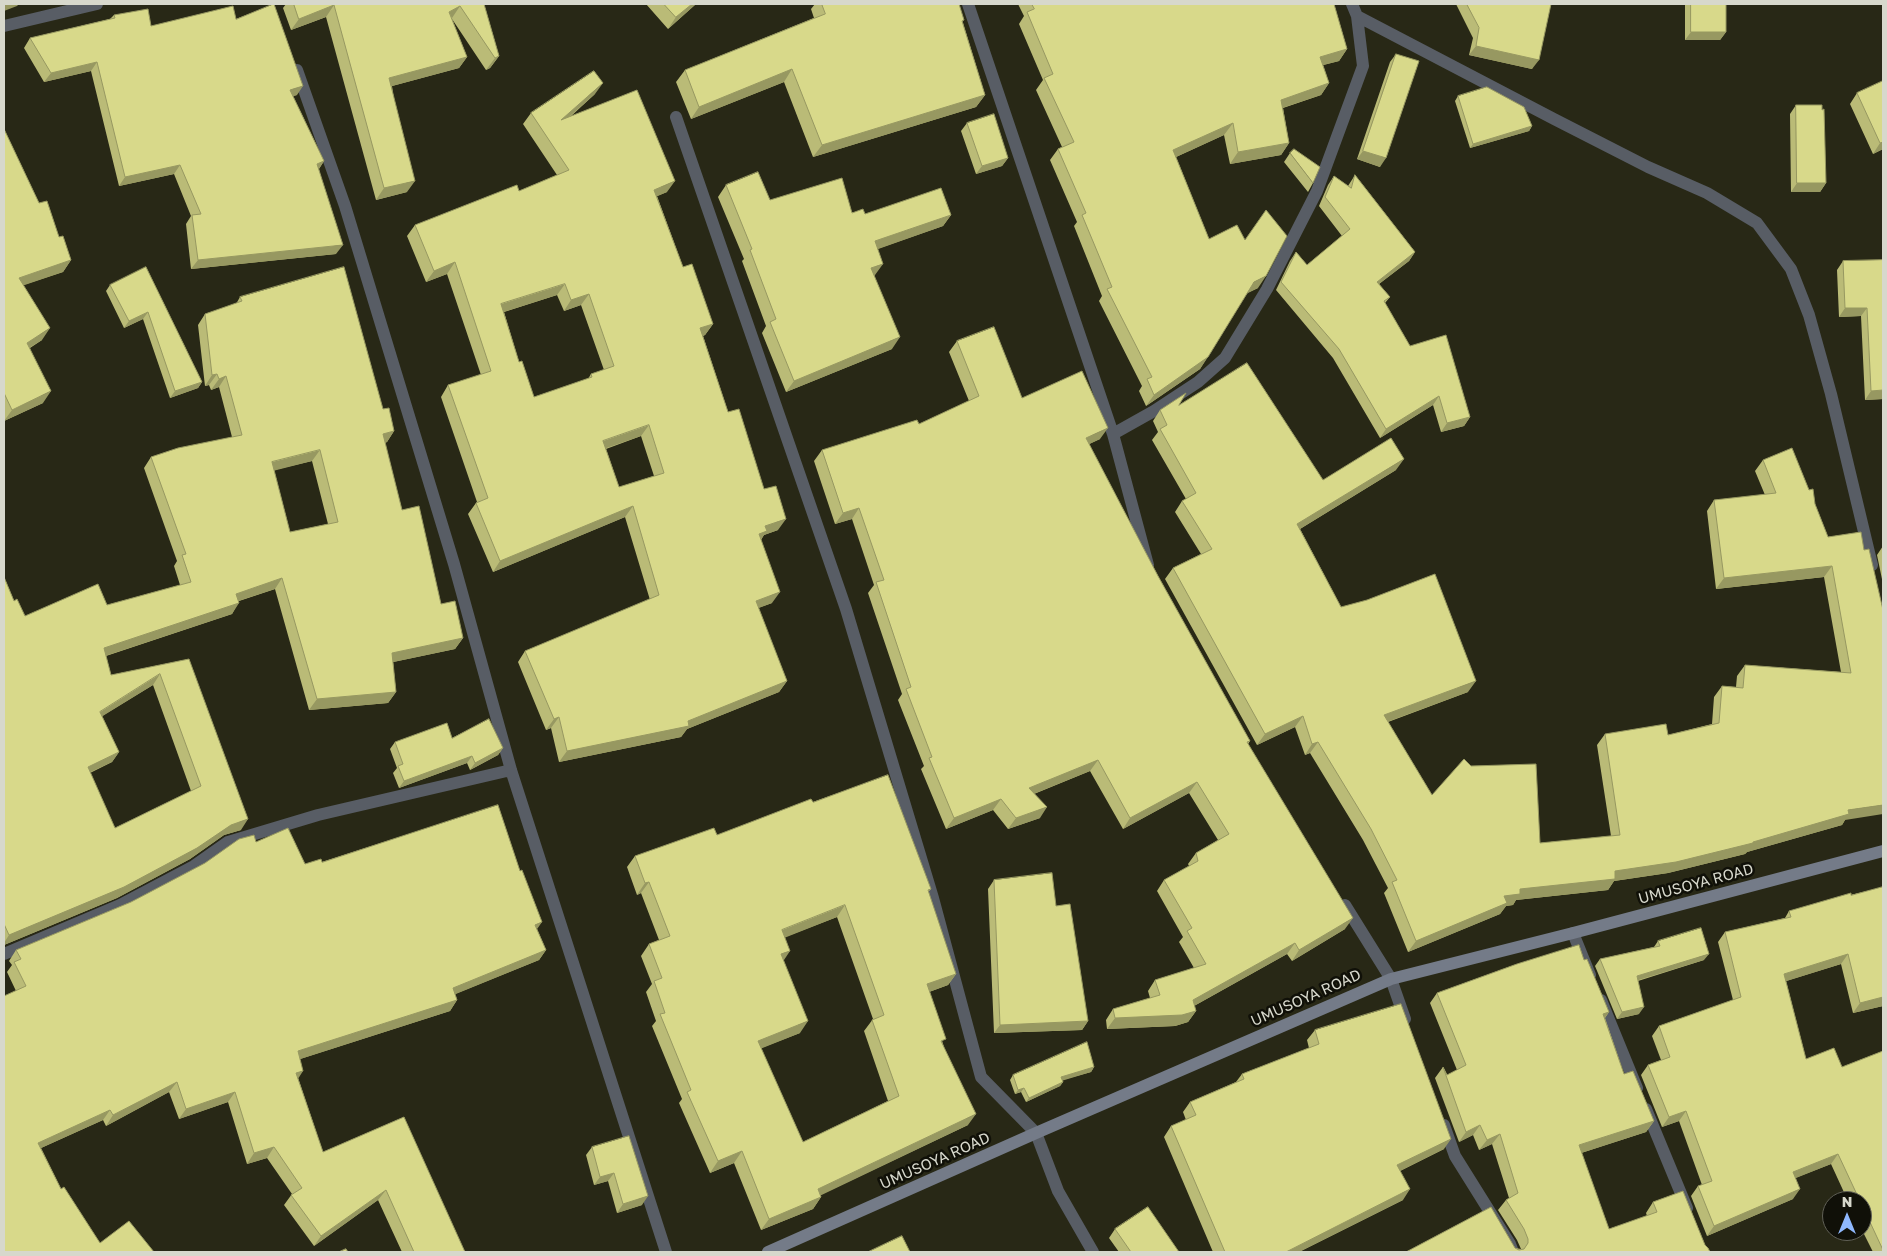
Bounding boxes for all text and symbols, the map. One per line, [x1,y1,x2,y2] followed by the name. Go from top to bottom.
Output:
[1636,860,1756,908] street label: UMUSOYA ROAD
[1248,966,1364,1030] street label: UMUSOYA ROAD
[877,1129,993,1193] street label: UMUSOYA ROAD
[1822,1191,1872,1241] north arrow
[1842,1193,1852,1210] text: N

